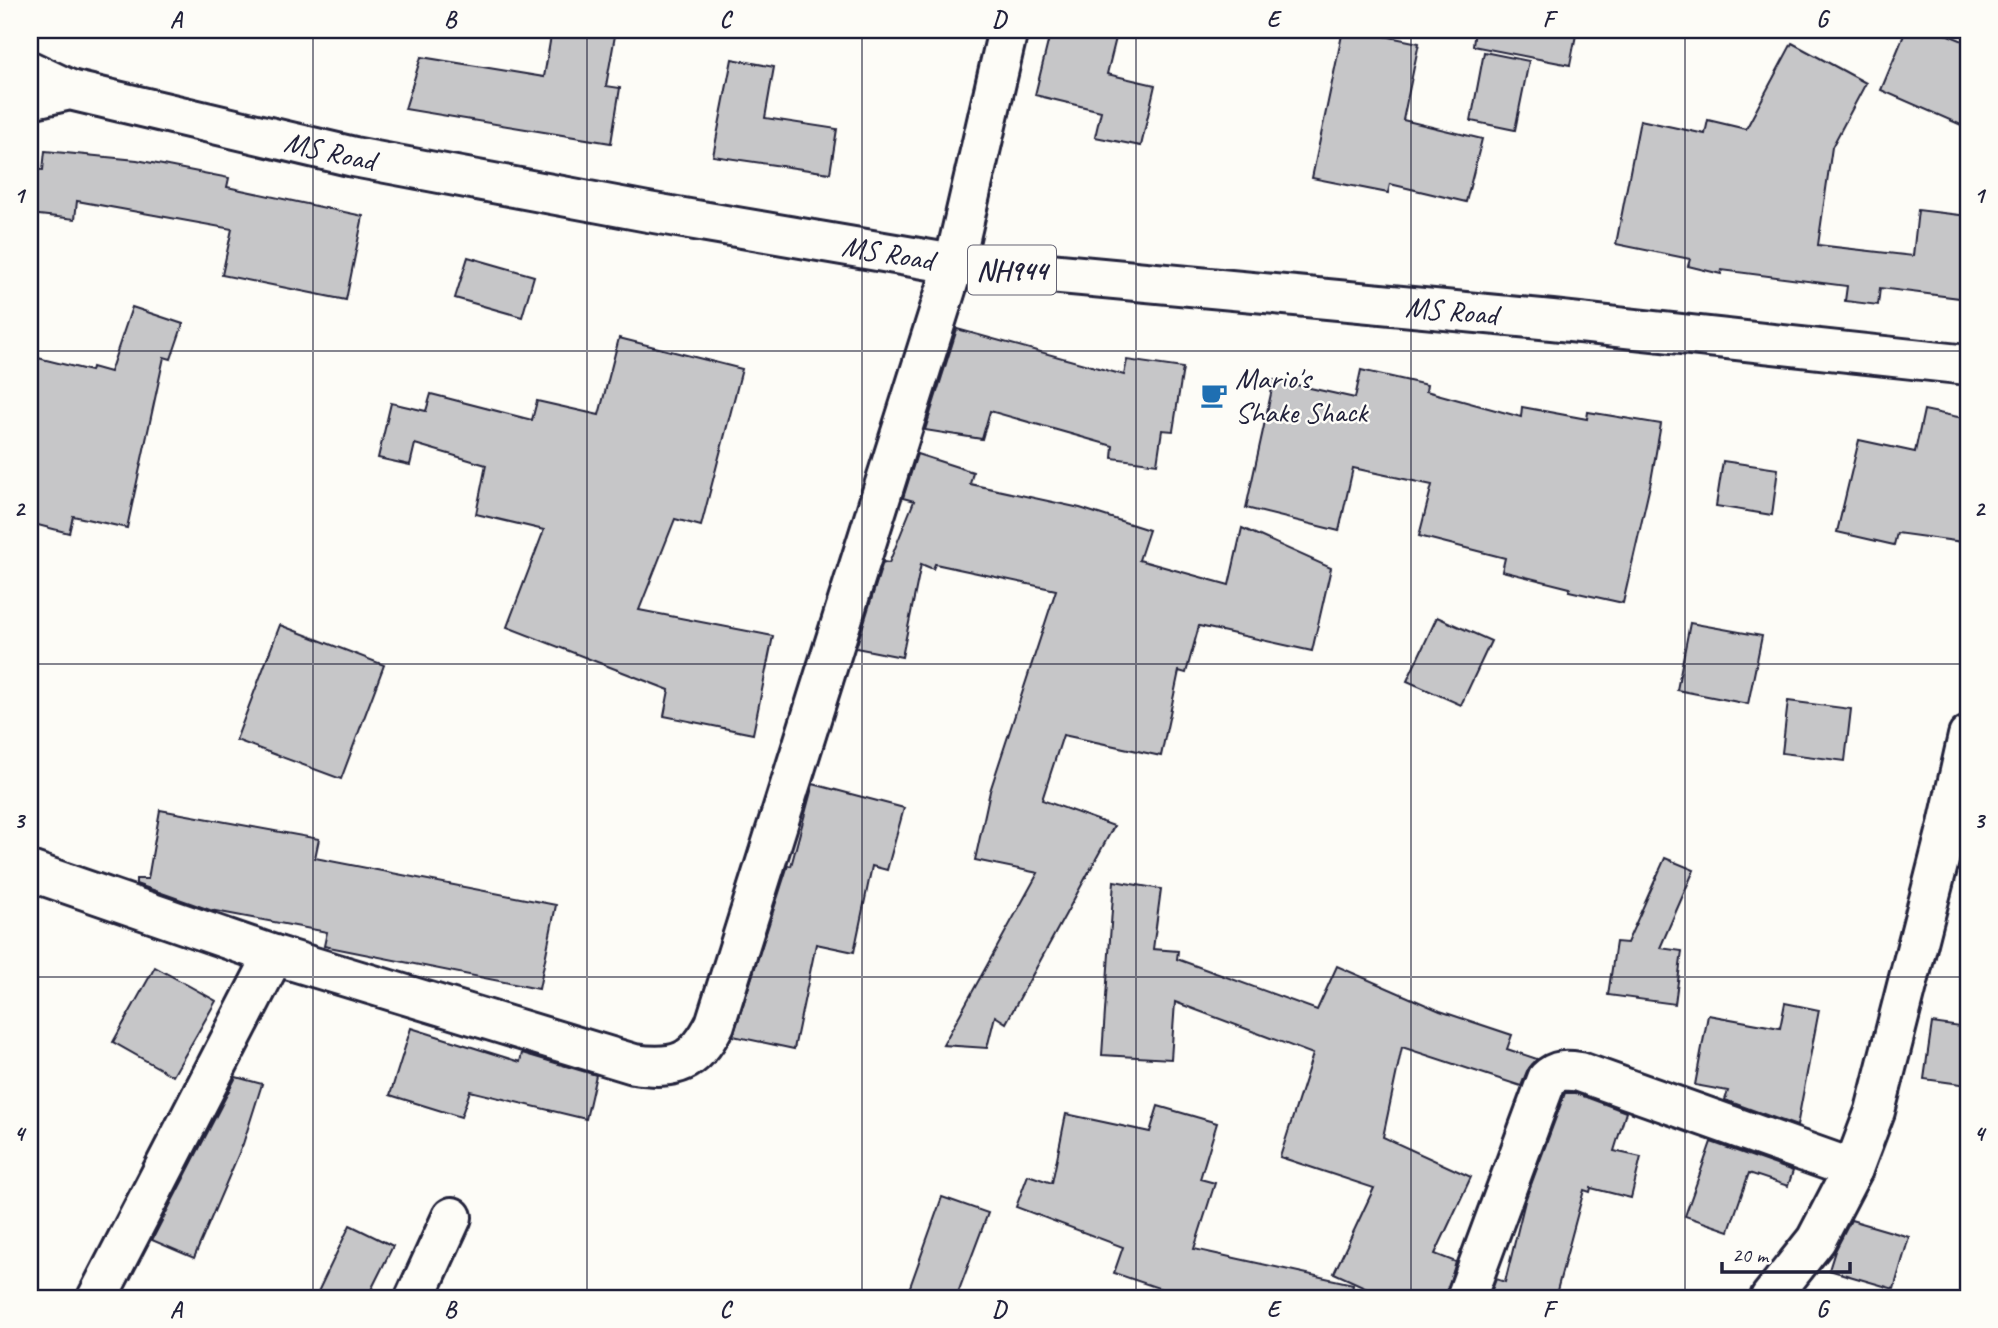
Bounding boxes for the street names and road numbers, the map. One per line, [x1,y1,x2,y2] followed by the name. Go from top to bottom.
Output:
[281,122,382,180] street label: MS Road
[839,226,940,280] street label: MS Road
[968,246,1056,294] road number: NH944
[1404,287,1503,334] street label: MS Road

